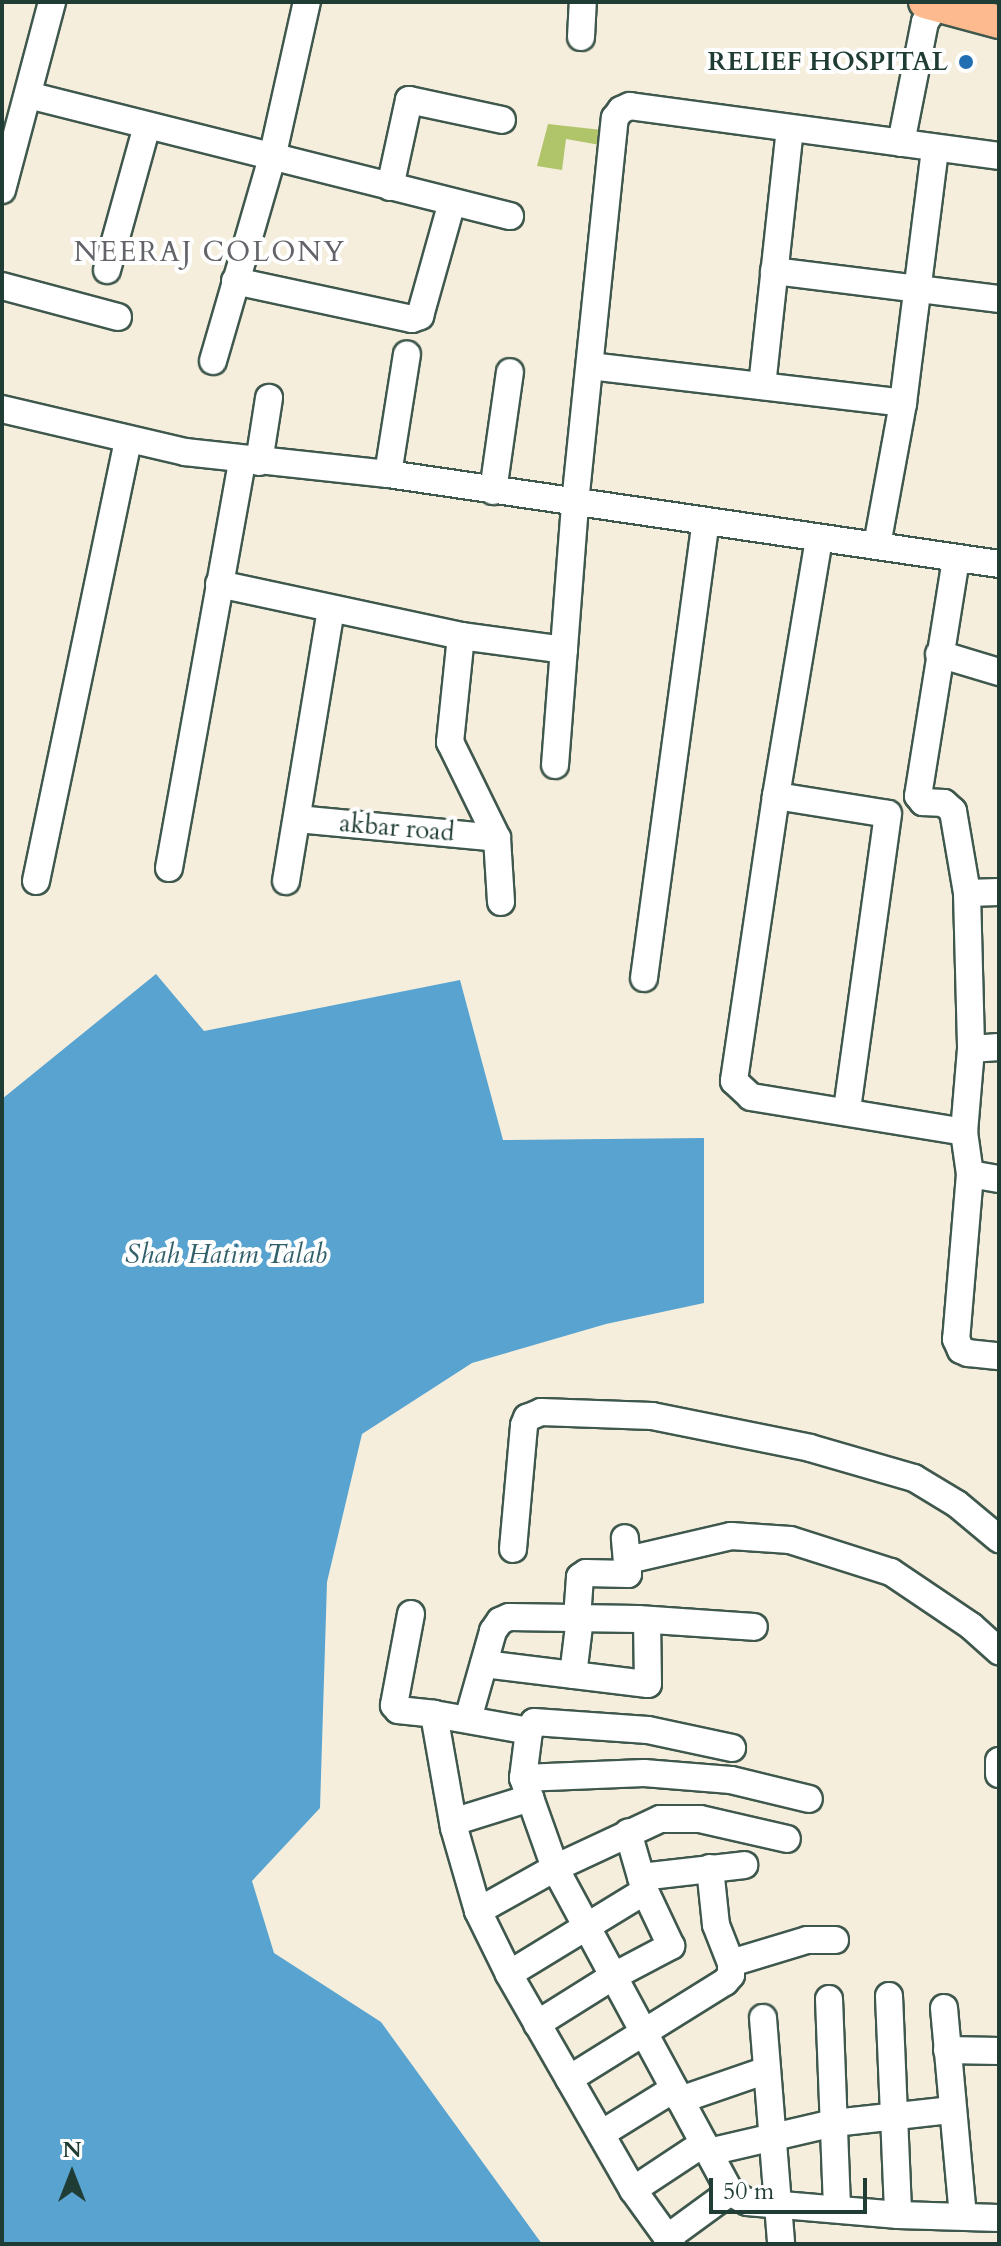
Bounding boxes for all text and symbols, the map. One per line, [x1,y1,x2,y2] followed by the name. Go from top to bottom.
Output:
[708,46,948,78] place label: RELIEF HOSPITAL
[955,51,977,73] marker: RELIEF HOSPITAL
[74,235,346,269] district label: NEERAJ COLONY
[338,807,456,849] street label: akbar road
[125,1237,327,1271] water label: Shah Hatim Talab
[32,2134,112,2214] north arrow
[62,2135,82,2165] text: N
[713,2162,871,2212] scale bar
[723,2175,774,2208] text: 50 m

